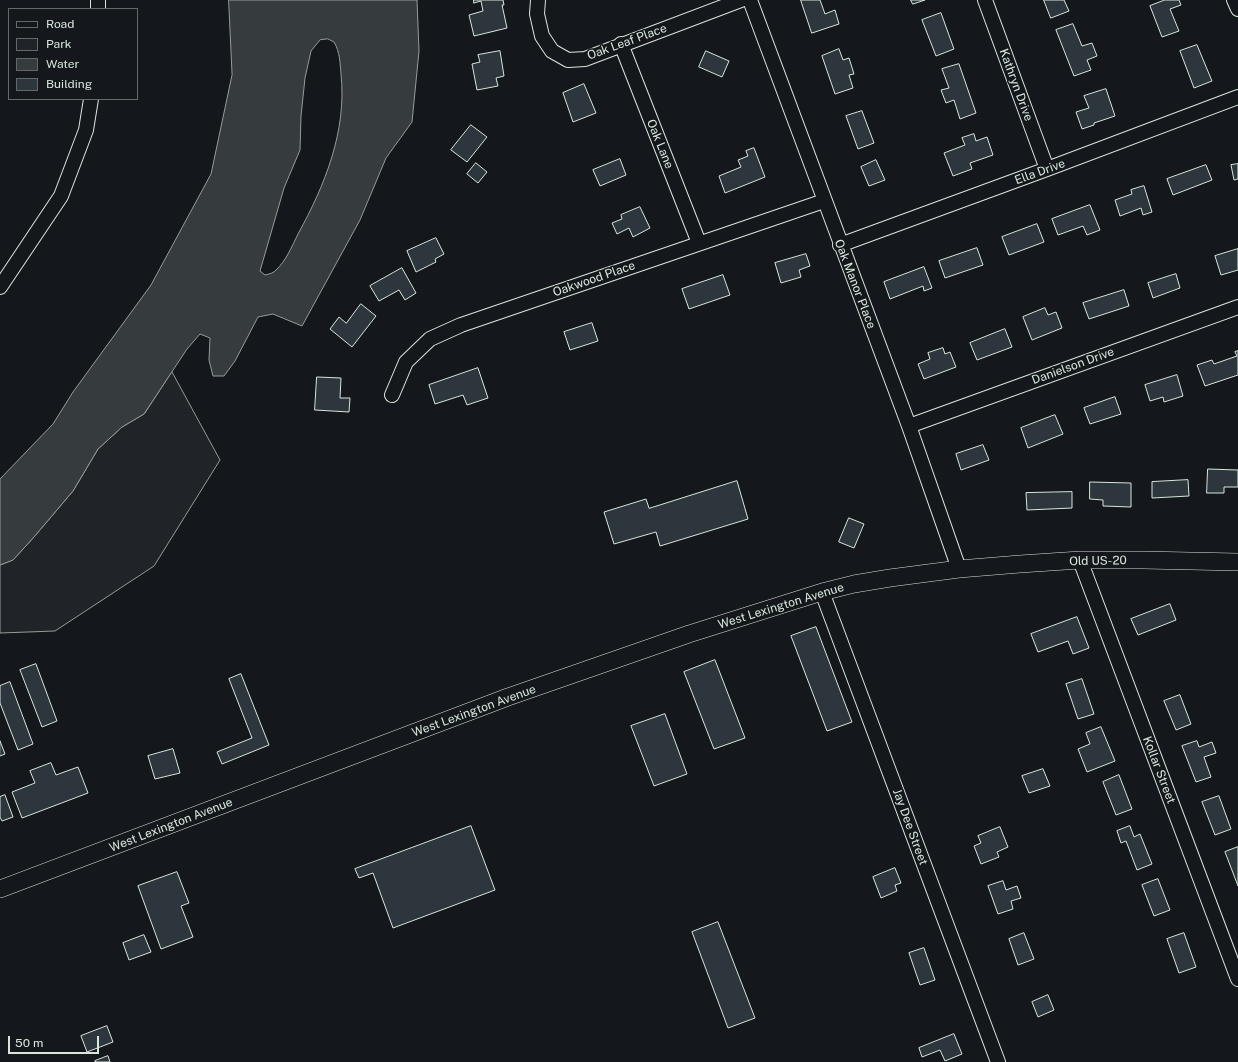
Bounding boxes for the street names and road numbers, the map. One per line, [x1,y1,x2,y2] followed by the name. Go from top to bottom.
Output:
[585,21,669,63] street label: Oak Leaf Place
[996,47,1036,123] street label: Kathryn Drive
[644,117,676,171] street label: Oak Lane
[1013,156,1067,188] street label: Ella Drive
[831,237,879,331] street label: Oak Manor Place
[551,258,637,300] street label: Oakwood Place
[1030,344,1116,388] street label: Danielson Drive
[1069,553,1127,569] street label: Old US-20
[716,580,846,632] street label: West Lexington Avenue
[410,682,538,740] street label: West Lexington Avenue
[1140,734,1178,806] street label: Kollar Street
[889,787,931,867] street label: Jay Dee Street
[107,795,235,855] street label: West Lexington Avenue

